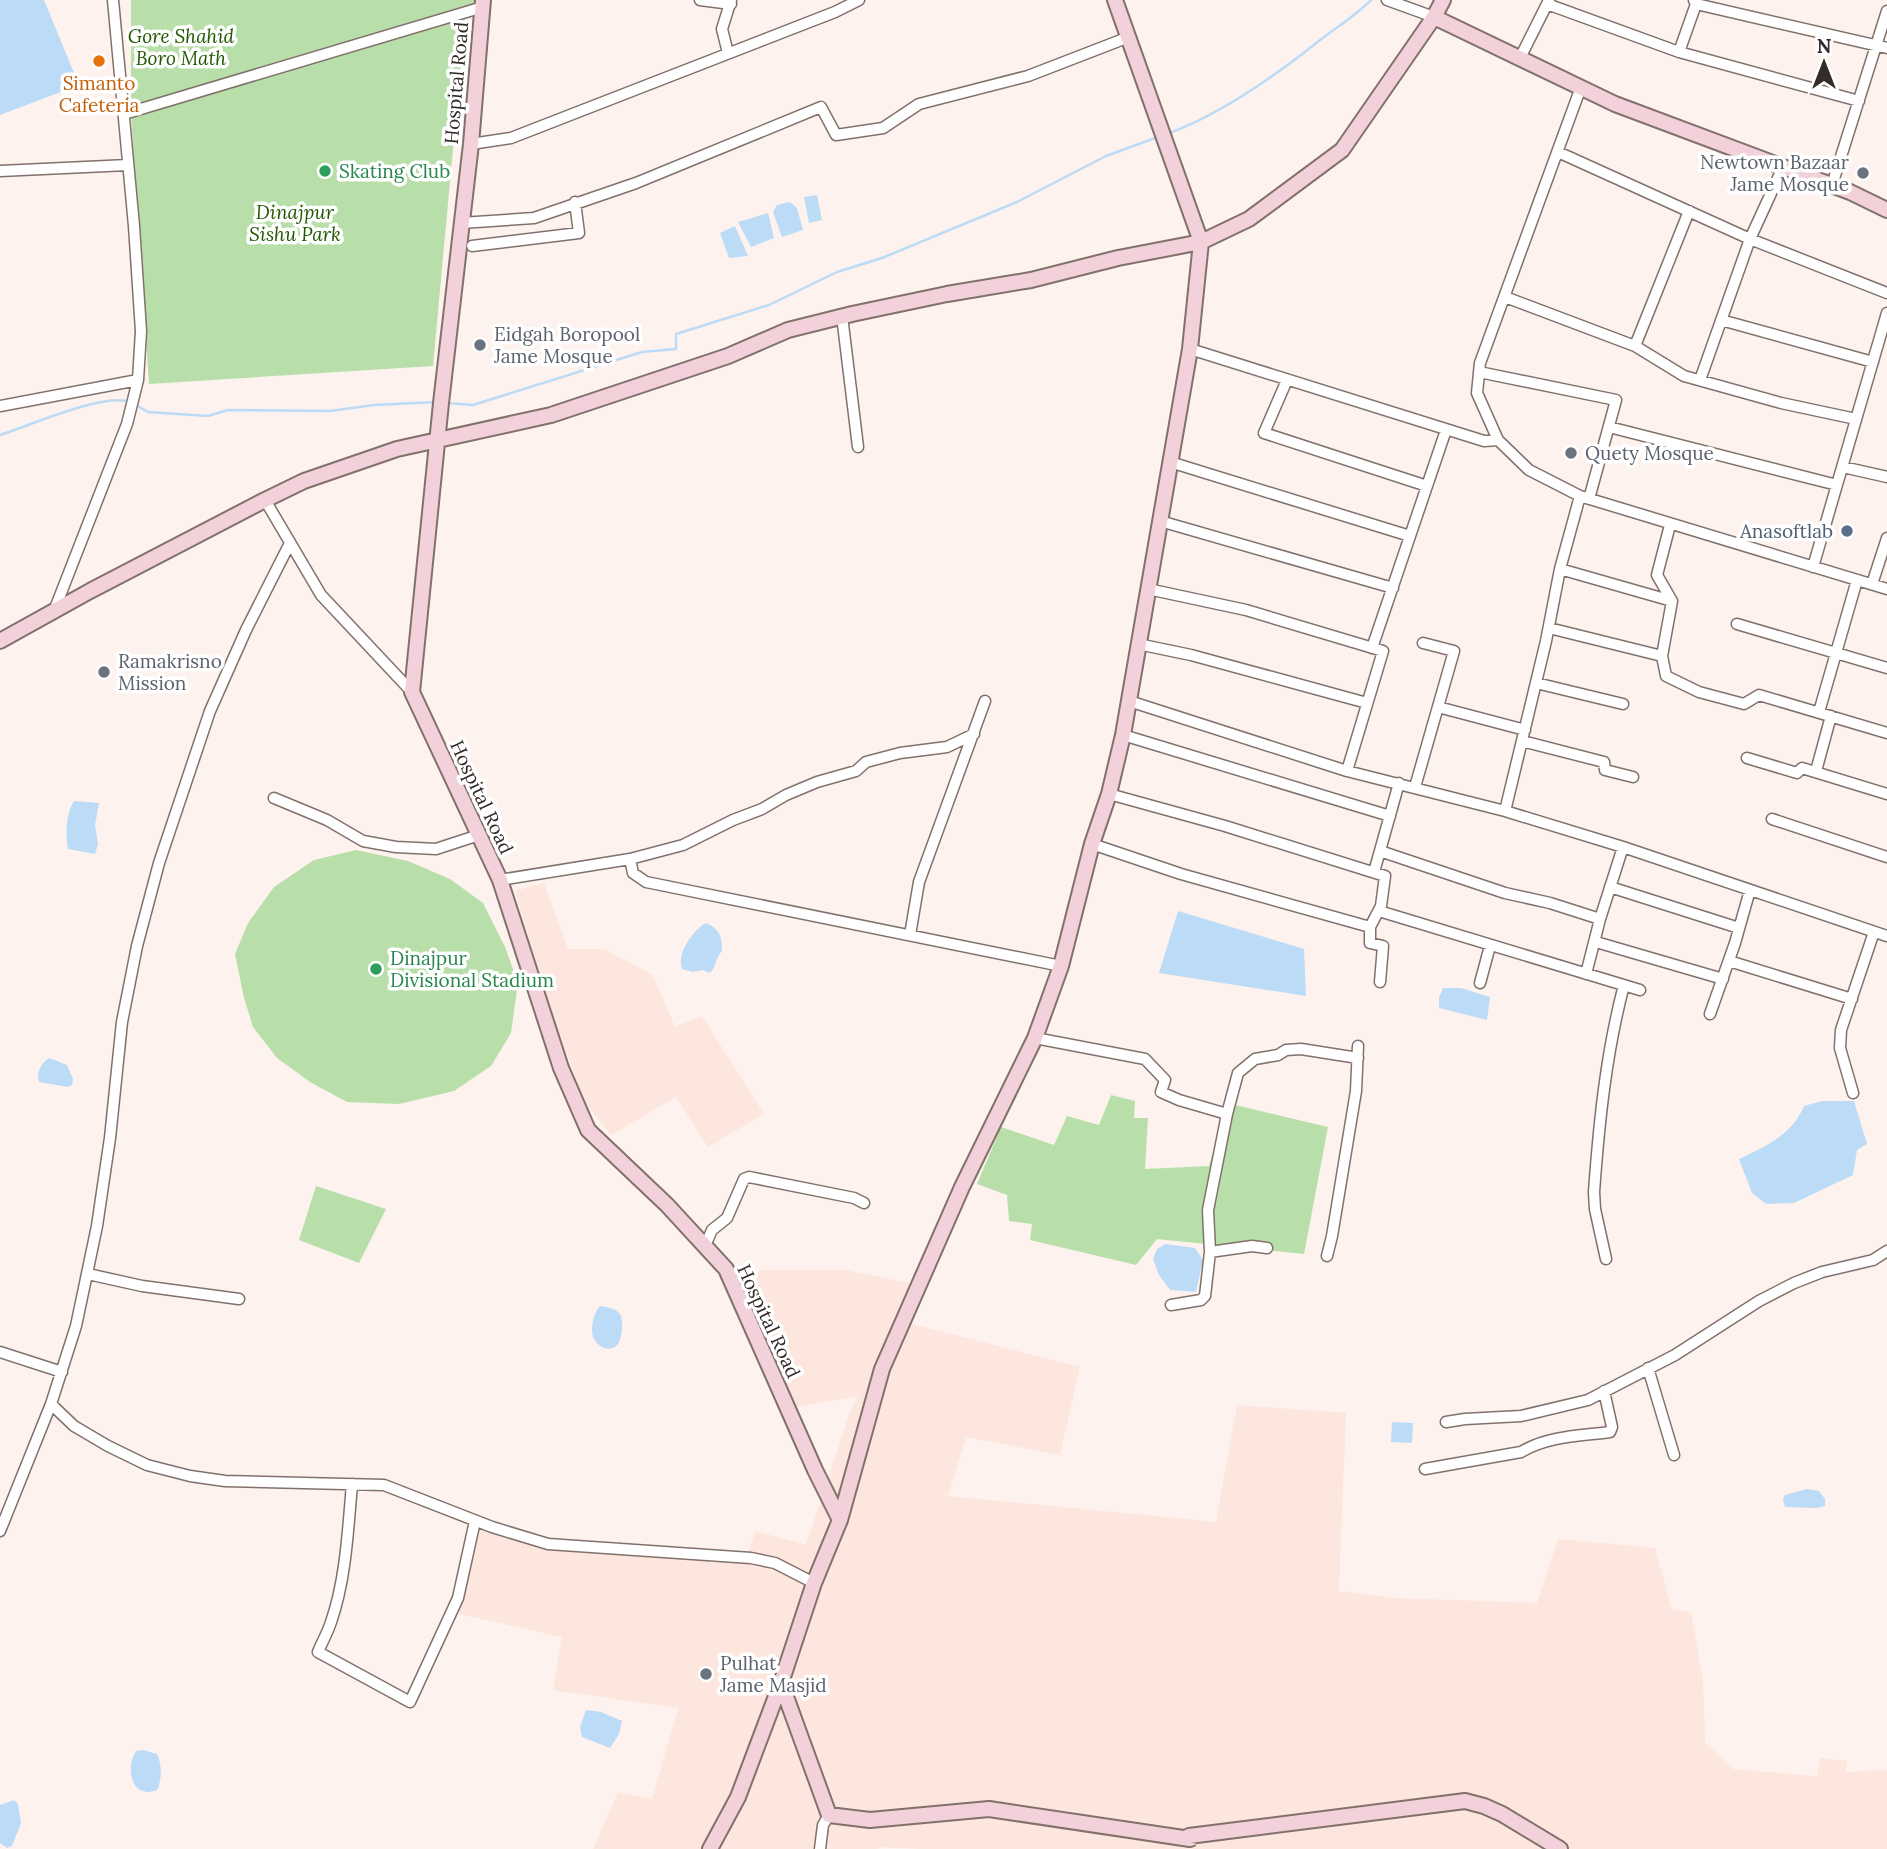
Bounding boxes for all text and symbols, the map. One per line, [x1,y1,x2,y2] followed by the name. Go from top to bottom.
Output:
[439,21,473,145] street label: Hospital Road
[128,24,235,70] park label: Gore Shahid Boro Math
[1789,28,1859,98] north arrow
[1817,34,1832,58] text: N
[91,53,107,69] marker: Simanto Cafeteria
[59,71,139,117] place label: Simanto Cafeteria
[1700,150,1850,196] place label: Newtown Bazaar Jame Mosque
[339,159,450,183] place label: Skating Club
[317,163,333,179] marker: Skating Club
[1855,165,1871,181] marker: Newtown Bazaar Jame Mosque
[249,200,341,246] park label: Dinajpur Sishu Park
[493,322,640,368] place label: Eidgah Boropool Jame Mosque
[472,337,488,353] marker: Eidgah Boropool Jame Mosque
[1585,441,1714,465] place label: Quety Mosque
[1563,445,1579,461] marker: Quety Mosque
[1739,519,1833,543] place label: Anasoftlab
[1839,523,1855,539] marker: Anasoftlab
[118,649,222,695] place label: Ramakrisno Mission
[96,664,112,680] marker: Ramakrisno Mission
[445,736,519,858] street label: Hospital Road
[390,946,554,992] place label: Dinajpur Divisional Stadium
[368,961,384,977] marker: Dinajpur Divisional Stadium
[732,1260,806,1382] street label: Hospital Road
[719,1651,827,1697] place label: Pulhat Jame Masjid
[698,1666,714,1682] marker: Pulhat Jame Masjid

